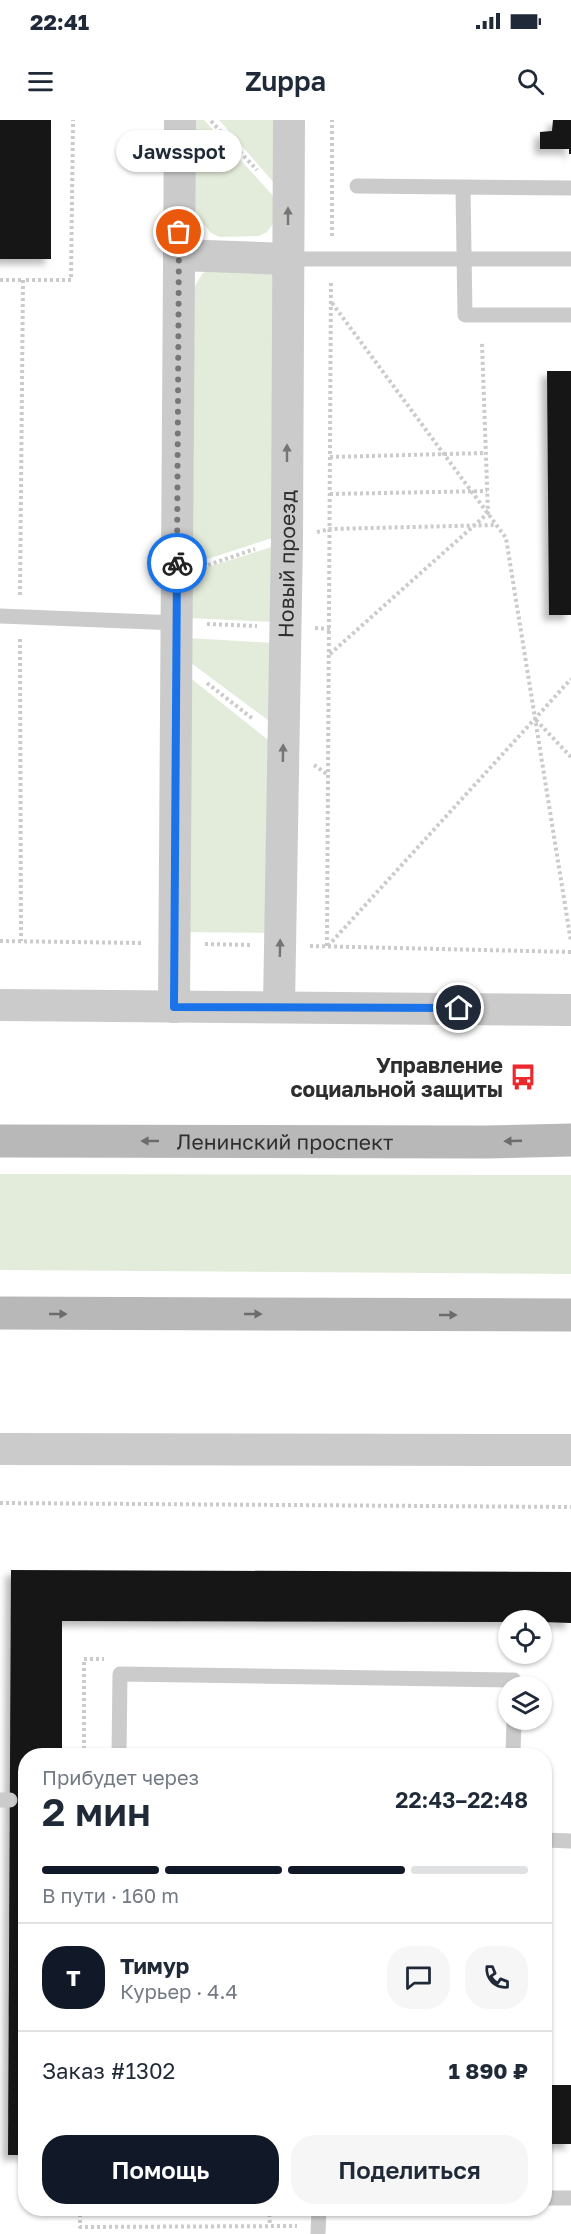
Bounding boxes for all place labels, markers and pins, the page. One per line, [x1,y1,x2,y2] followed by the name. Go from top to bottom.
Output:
[116,130,242,172] callout: Jawsspot
[153,206,204,257] pin
[433,982,484,1033] pin
[291,1052,503,1102] place label: Управление социальной защиты
[508,1062,538,1092] bus stop icon: Управление социальной защиты

